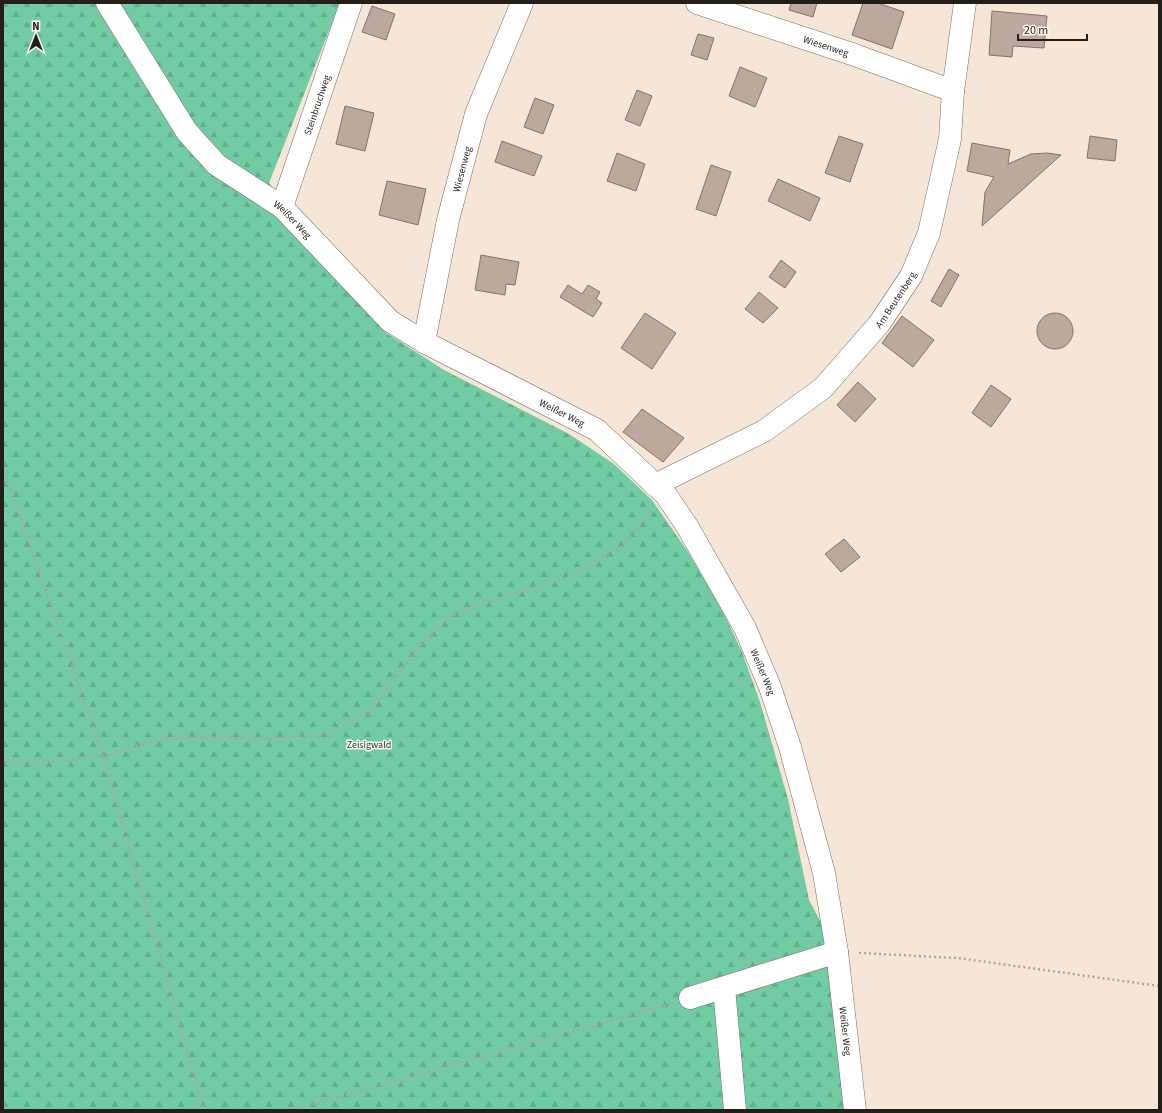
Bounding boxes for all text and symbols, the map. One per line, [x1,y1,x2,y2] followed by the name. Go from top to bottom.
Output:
[16,16,56,56] north arrow
[1018,16,1087,42] scale bar
[32,19,40,34] text: N
[1024,22,1048,39] text: 20 m
[801,32,850,60] street label: Wiesenweg
[301,73,334,137] street label: Steinbruchweg
[450,145,475,194] street label: Wiesenweg
[271,197,314,242] street label: Weißer Weg
[872,270,920,332] street label: Am Beutenberg
[537,396,587,431] street label: Weißer Weg
[747,647,778,697] street label: Weißer Weg
[347,738,391,752] park label: Zeisigwald
[835,1006,855,1057] street label: Weißer Weg

